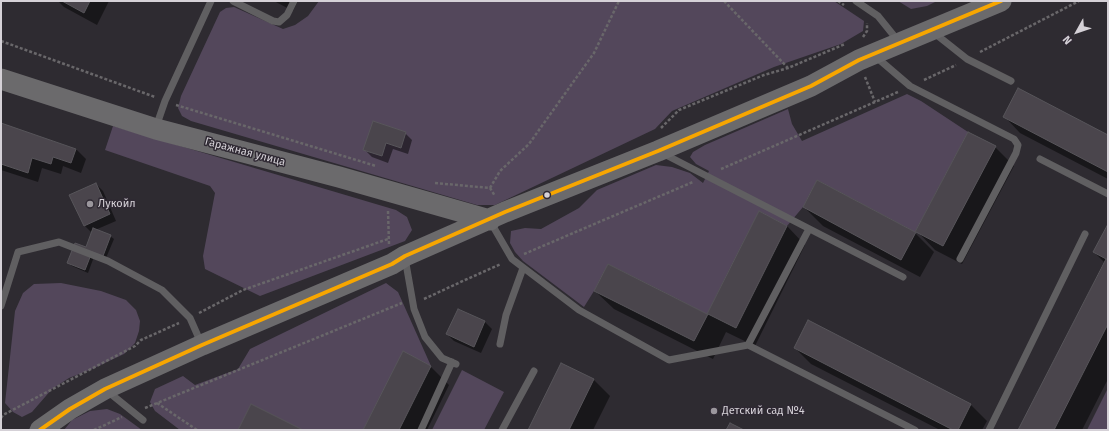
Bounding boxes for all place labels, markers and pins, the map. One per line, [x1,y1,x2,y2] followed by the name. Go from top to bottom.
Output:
[542,190,552,200] unlabelled marker
[98,197,136,211] place label: Лукойл
[85,199,95,209] marker: Лукойл
[722,404,805,418] place label: Детский сад №4
[709,406,719,416] marker: Детский сад №4

